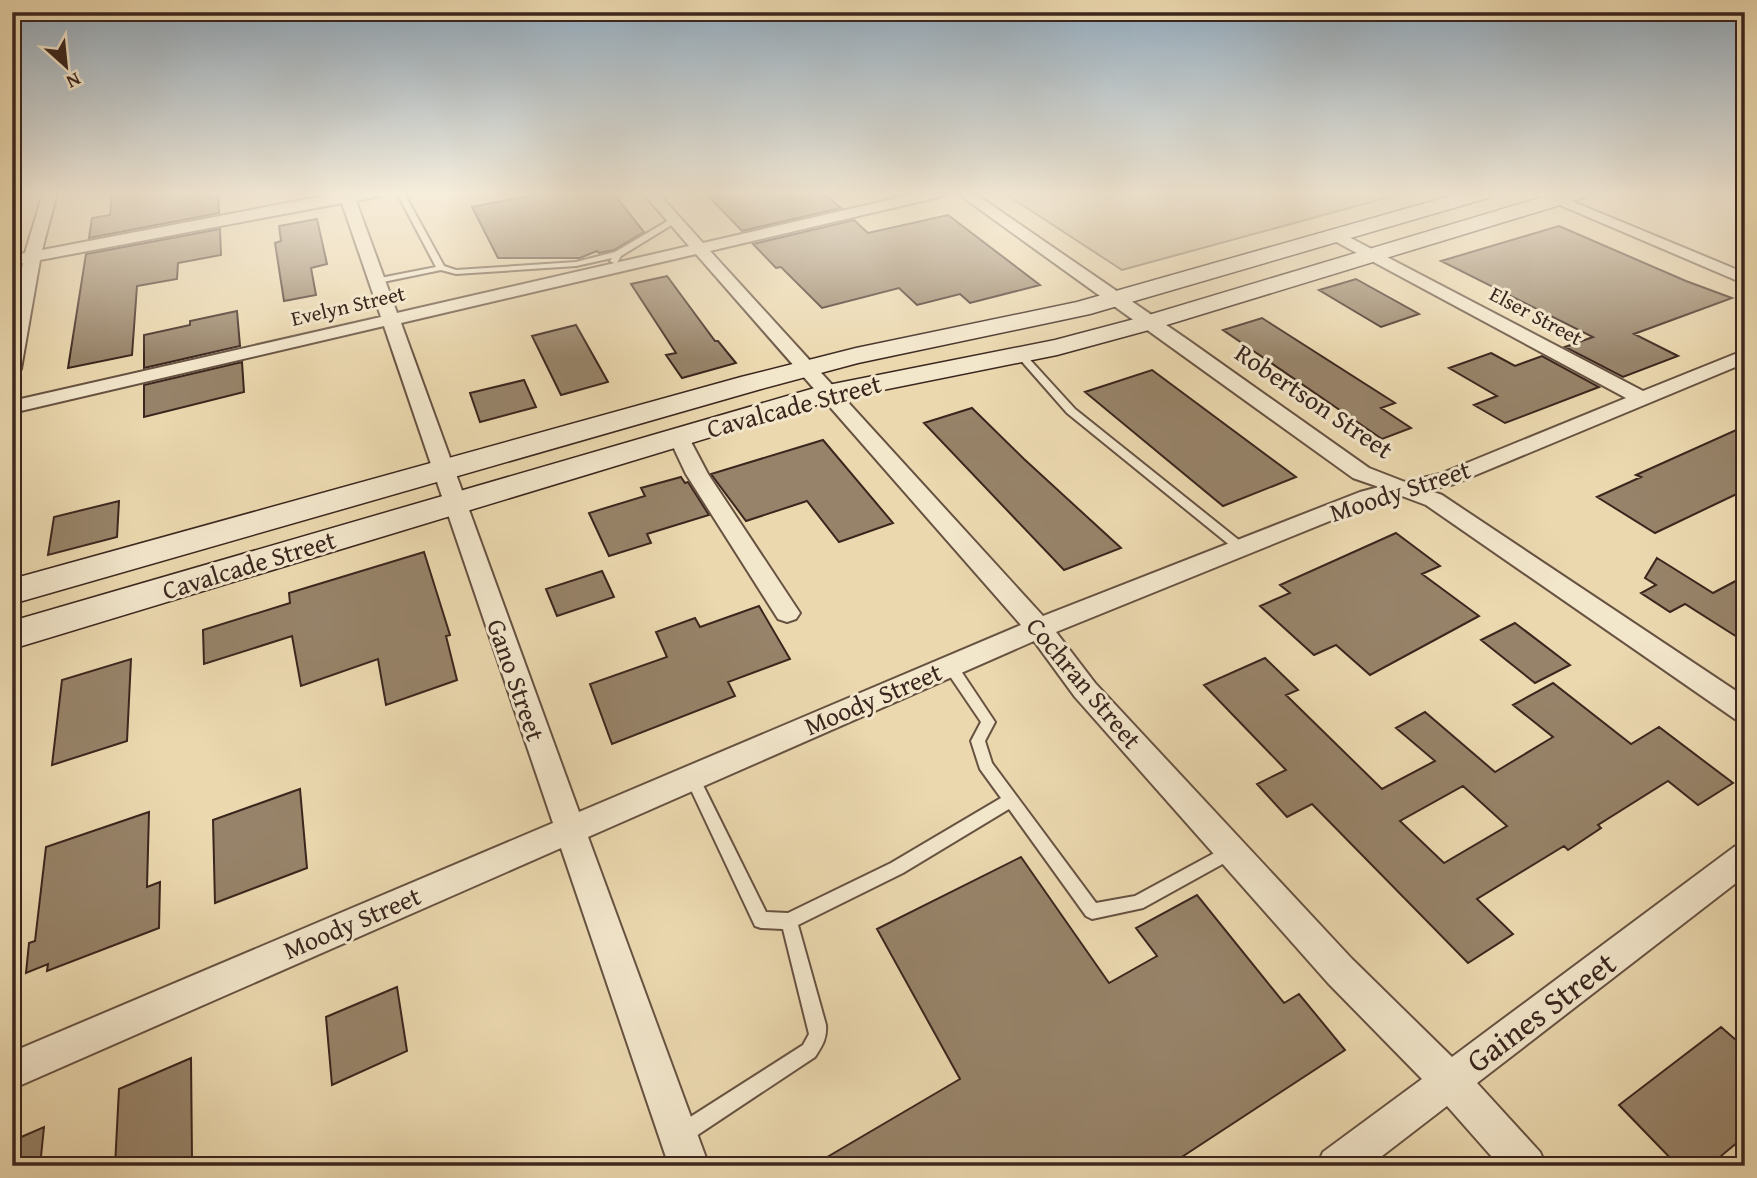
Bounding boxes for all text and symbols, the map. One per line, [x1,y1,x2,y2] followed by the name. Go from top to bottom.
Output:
[32,32,102,102] north arrow
[61,66,86,97] text: N
[288,277,409,334] street label: Evelyn Street
[1484,278,1589,353] street label: Elser Street
[1227,333,1401,468] street label: Robertson Street
[702,363,886,448] street label: Cavalcade Street
[1324,449,1475,532] street label: Moody Street
[157,520,340,609] street label: Cavalcade Street
[1017,608,1151,757] street label: Cochran Street
[477,613,556,746] street label: Gano Street
[798,652,948,745] street label: Moody Street
[277,876,427,969] street label: Moody Street
[1456,940,1625,1084] street label: Gaines Street

